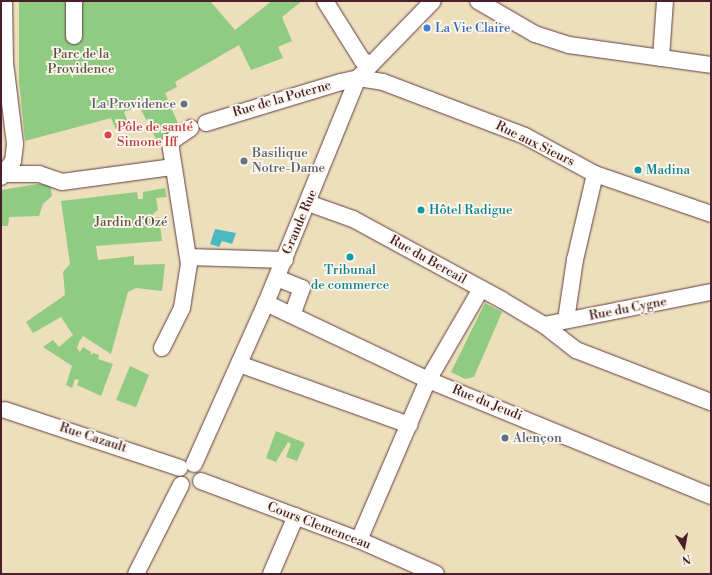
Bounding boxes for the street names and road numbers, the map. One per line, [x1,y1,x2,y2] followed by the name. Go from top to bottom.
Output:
[231,77,333,121] street label: Rue de la Poterne
[493,118,577,170] street label: Rue aux Sieurs
[279,187,321,257] street label: Grande Rue
[387,232,469,288] street label: Rue du Bercail
[588,294,668,324] street label: Rue du Cygne
[450,382,524,424] street label: Rue du Jeudi
[57,420,129,456] street label: Rue Cazault
[265,499,373,553] street label: Cours Clemenceau

